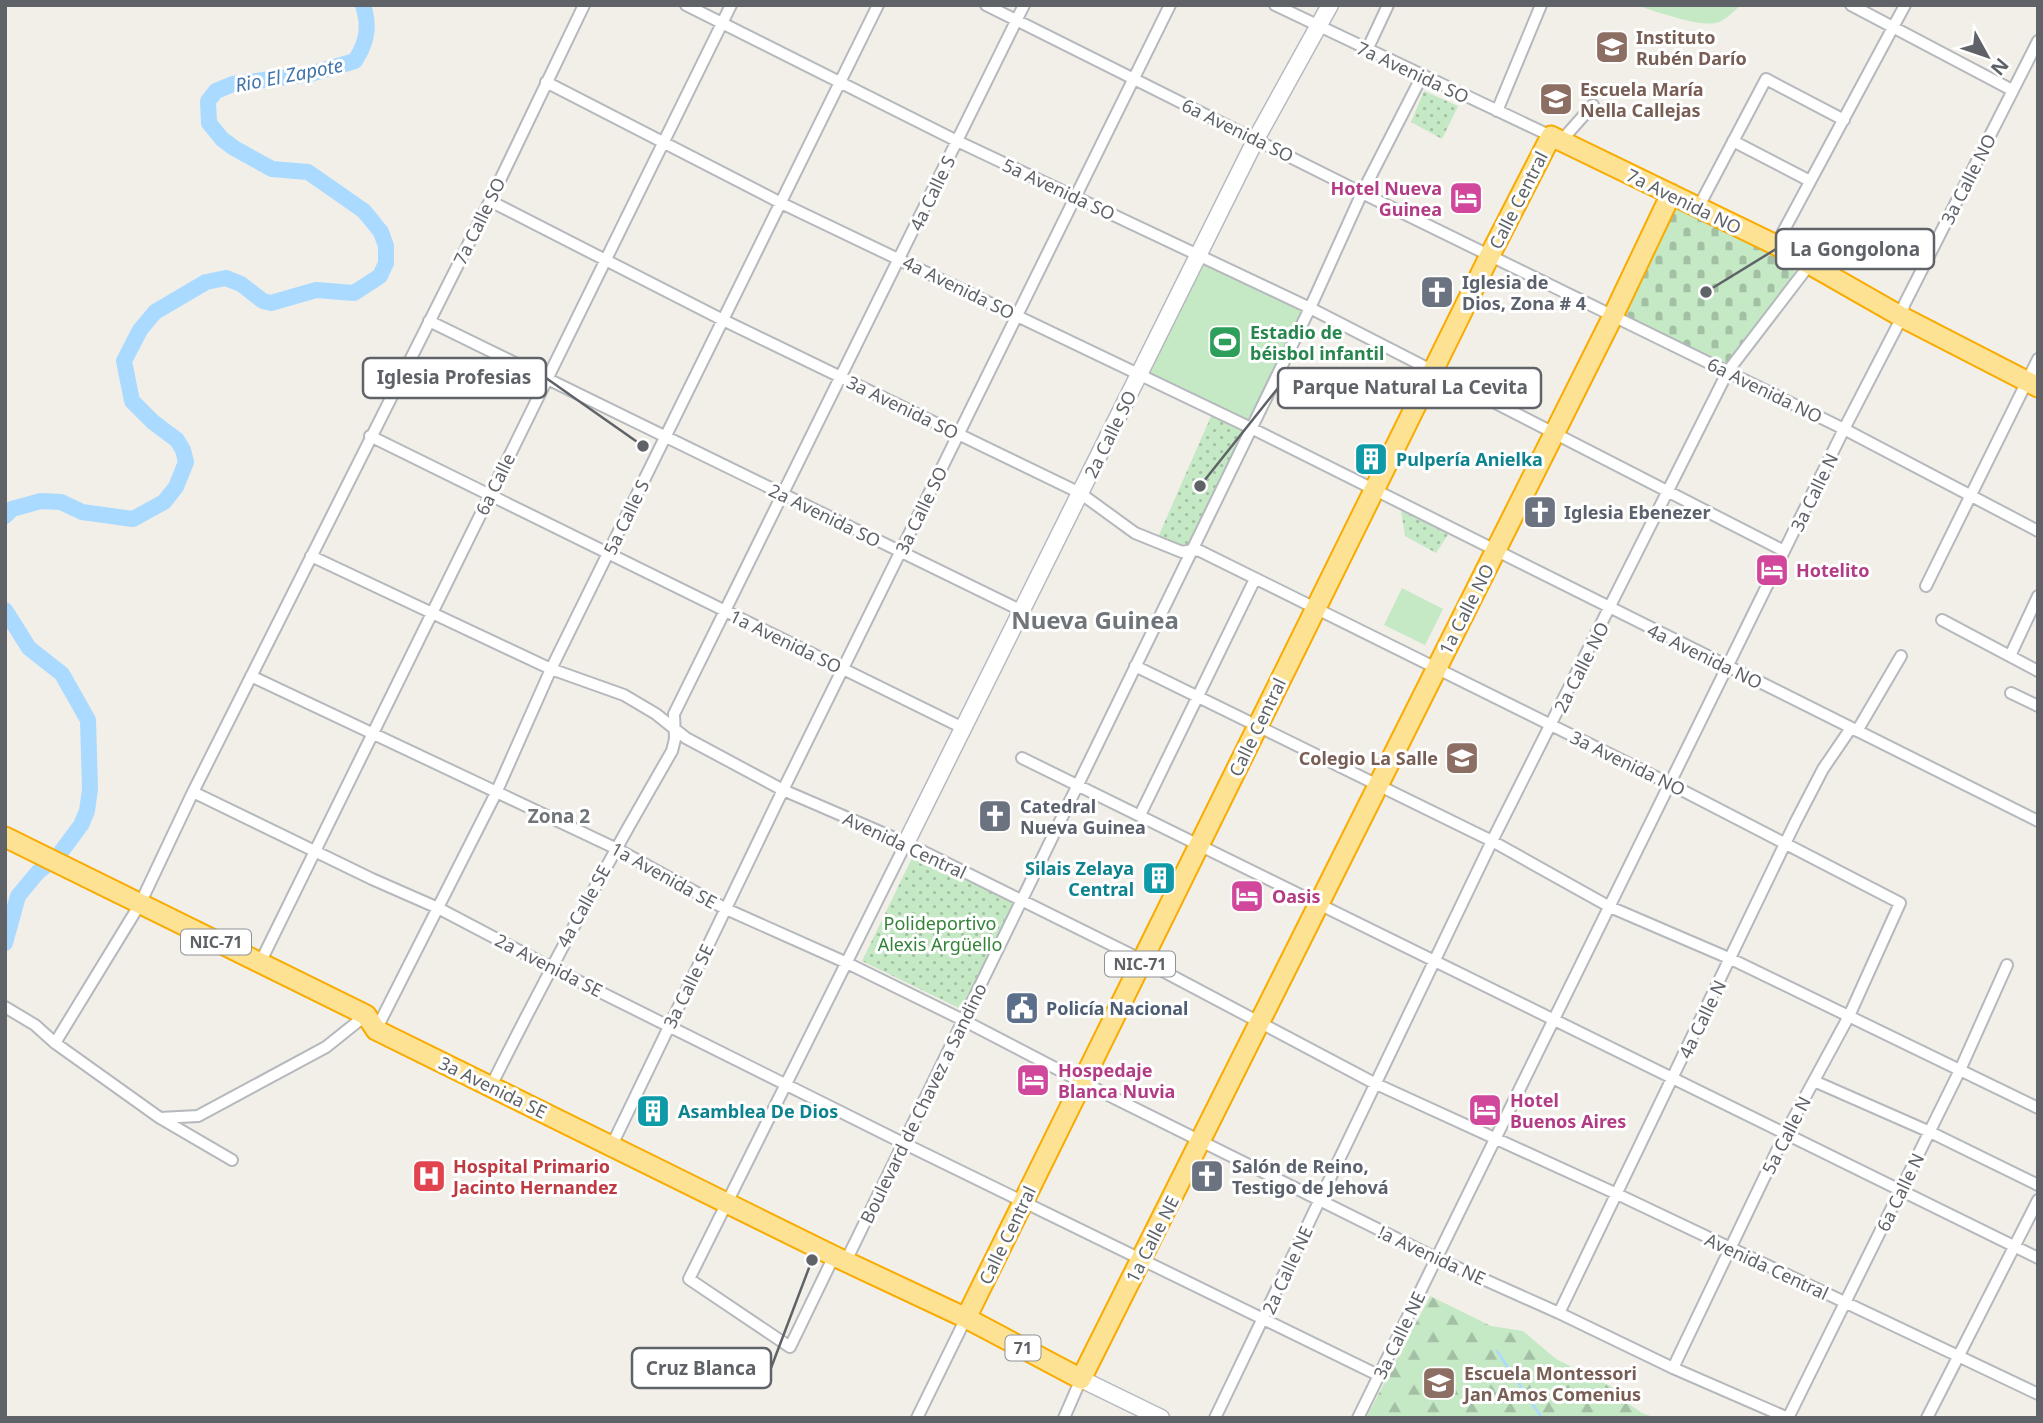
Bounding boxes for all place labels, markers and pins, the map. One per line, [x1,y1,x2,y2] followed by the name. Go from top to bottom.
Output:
[1636,25,1747,70] place label: Instituto Rubén Darío
[1593,28,1631,66] school or university icon: Instituto Rubén Darío
[1580,77,1704,122] place label: Escuela María Nella Callejas
[1537,80,1575,118] school or university icon: Escuela María Nella Callejas
[1331,176,1442,221] place label: Hotel Nueva Guinea
[1447,179,1485,217] hotel icon: Hotel Nueva Guinea
[1776,229,1934,269] callout: La Gongolona
[1462,270,1586,315] place label: Iglesia de Dios, Zona # 4
[1418,273,1456,311] church icon: Iglesia de Dios, Zona # 4
[1250,320,1384,365] place label: Estadio de béisbol infantil
[1206,323,1244,361] sports icon: Estadio de béisbol infantil
[363,358,546,398] callout: Iglesia Profesias
[1278,368,1541,408] callout: Parque Natural La Cevita
[1352,440,1390,478] building icon: Pulpería Anielka
[1396,447,1543,471] place label: Pulpería Anielka
[1521,493,1559,531] church icon: Iglesia Ebenezer
[1564,500,1711,524] place label: Iglesia Ebenezer
[1753,551,1791,589] hotel icon: Hotelito
[1796,558,1869,582] place label: Hotelito
[1443,739,1481,777] school or university icon: Colegio La Salle
[1299,746,1438,770] place label: Colegio La Salle
[1020,794,1146,839] place label: Catedral Nueva Guinea
[976,797,1014,835] church icon: Catedral Nueva Guinea
[1025,856,1134,901] place label: Silais Zelaya Central
[1140,859,1178,897] building icon: Silais Zelaya Central
[1228,877,1266,915] hotel icon: Oasis
[1272,884,1320,908] place label: Oasis
[1003,989,1041,1027] public building icon: Policía Nacional
[1046,996,1189,1020] place label: Policía Nacional
[1058,1058,1175,1103] place label: Hospedaje Blanca Nuvia
[1014,1061,1052,1099] hotel icon: Hospedaje Blanca Nuvia
[1510,1088,1626,1133] place label: Hotel Buenos Aires
[1466,1091,1504,1129] hotel icon: Hotel Buenos Aires
[634,1092,672,1130] building icon: Asamblea De Dios
[678,1099,838,1123] place label: Asamblea De Dios
[451,1154,618,1199] place label: Hospital Primario Jacinto Hernandez
[1232,1154,1389,1199] place label: Salón de Reino, Testigo de Jehová
[410,1157,448,1195] hospital icon: Hospital Primario Jacinto Hernandez
[1188,1157,1226,1195] church icon: Salón de Reino, Testigo de Jehová
[632,1348,771,1388] callout: Cruz Blanca
[1462,1361,1641,1406] place label: Escuela Montessori Jan Amos Comenius
[1420,1364,1458,1402] school or university icon: Escuela Montessori Jan Amos Comenius

